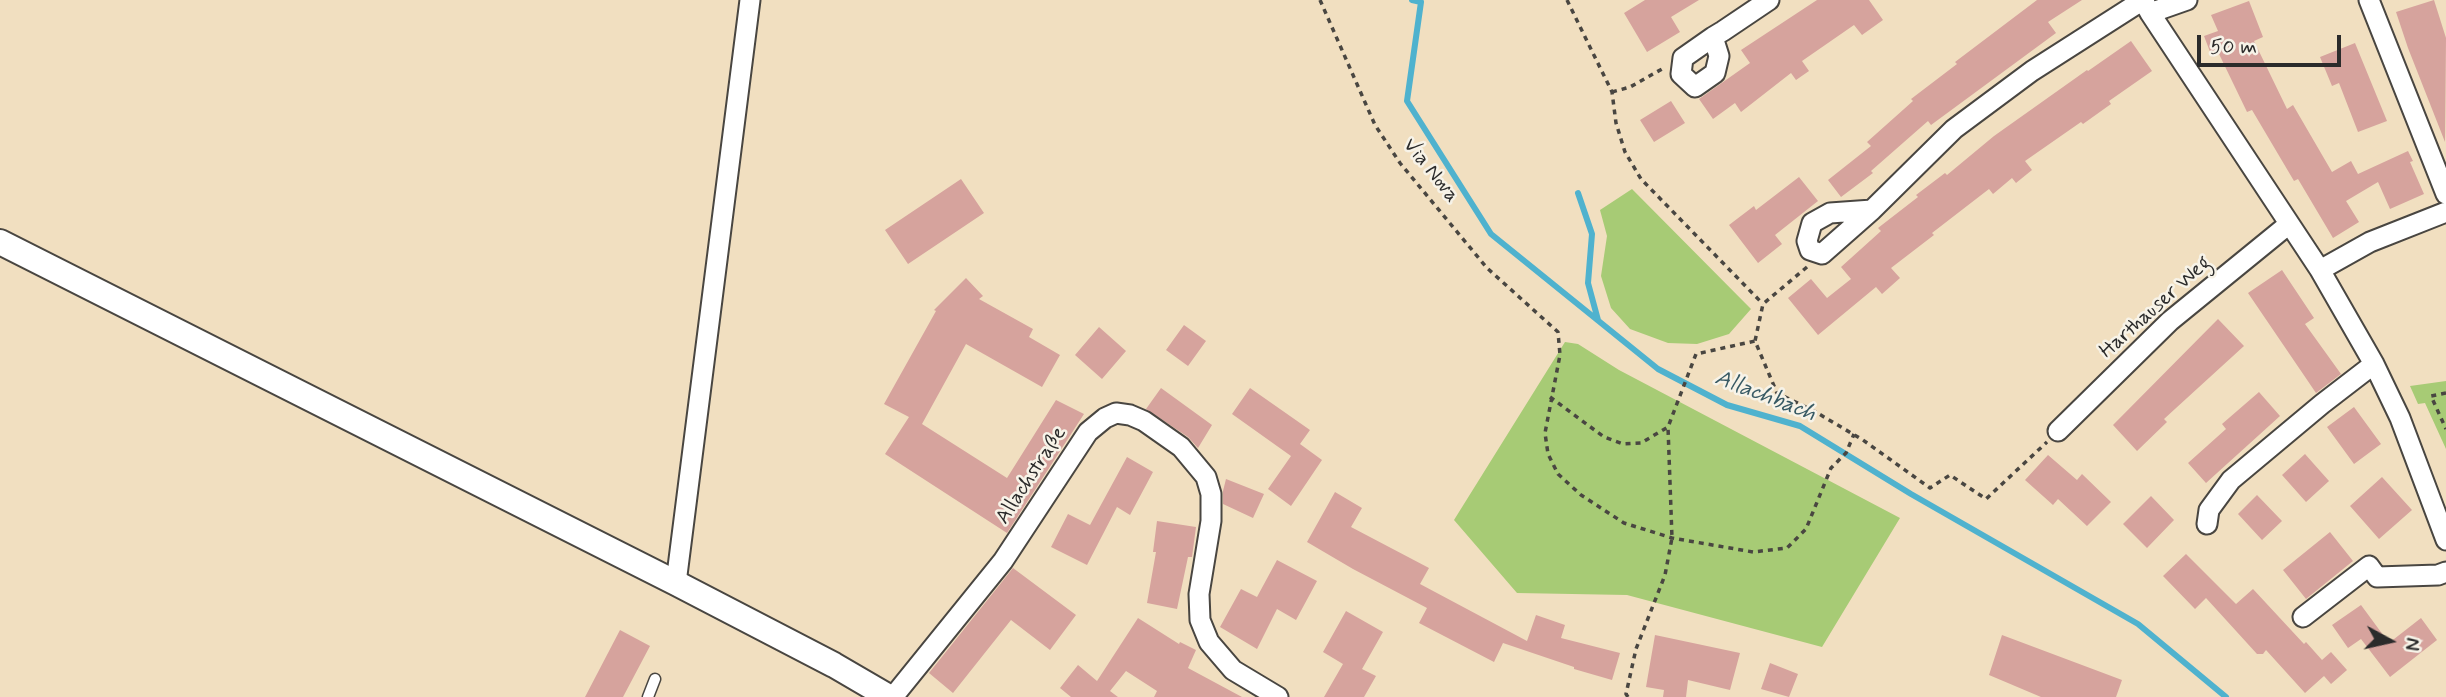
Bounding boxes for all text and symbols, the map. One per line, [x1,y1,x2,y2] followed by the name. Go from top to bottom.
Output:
[2201,21,2344,65] scale bar
[2210,33,2257,61] text: 50 m
[1396,134,1464,208] street label: Via Nova
[2095,251,2217,365] street label: Harthauser Weg
[1711,365,1819,429] water label: Allachbach
[991,423,1073,529] street label: Allachstraße
[2355,606,2425,676] north arrow
[2398,636,2425,652] text: N

